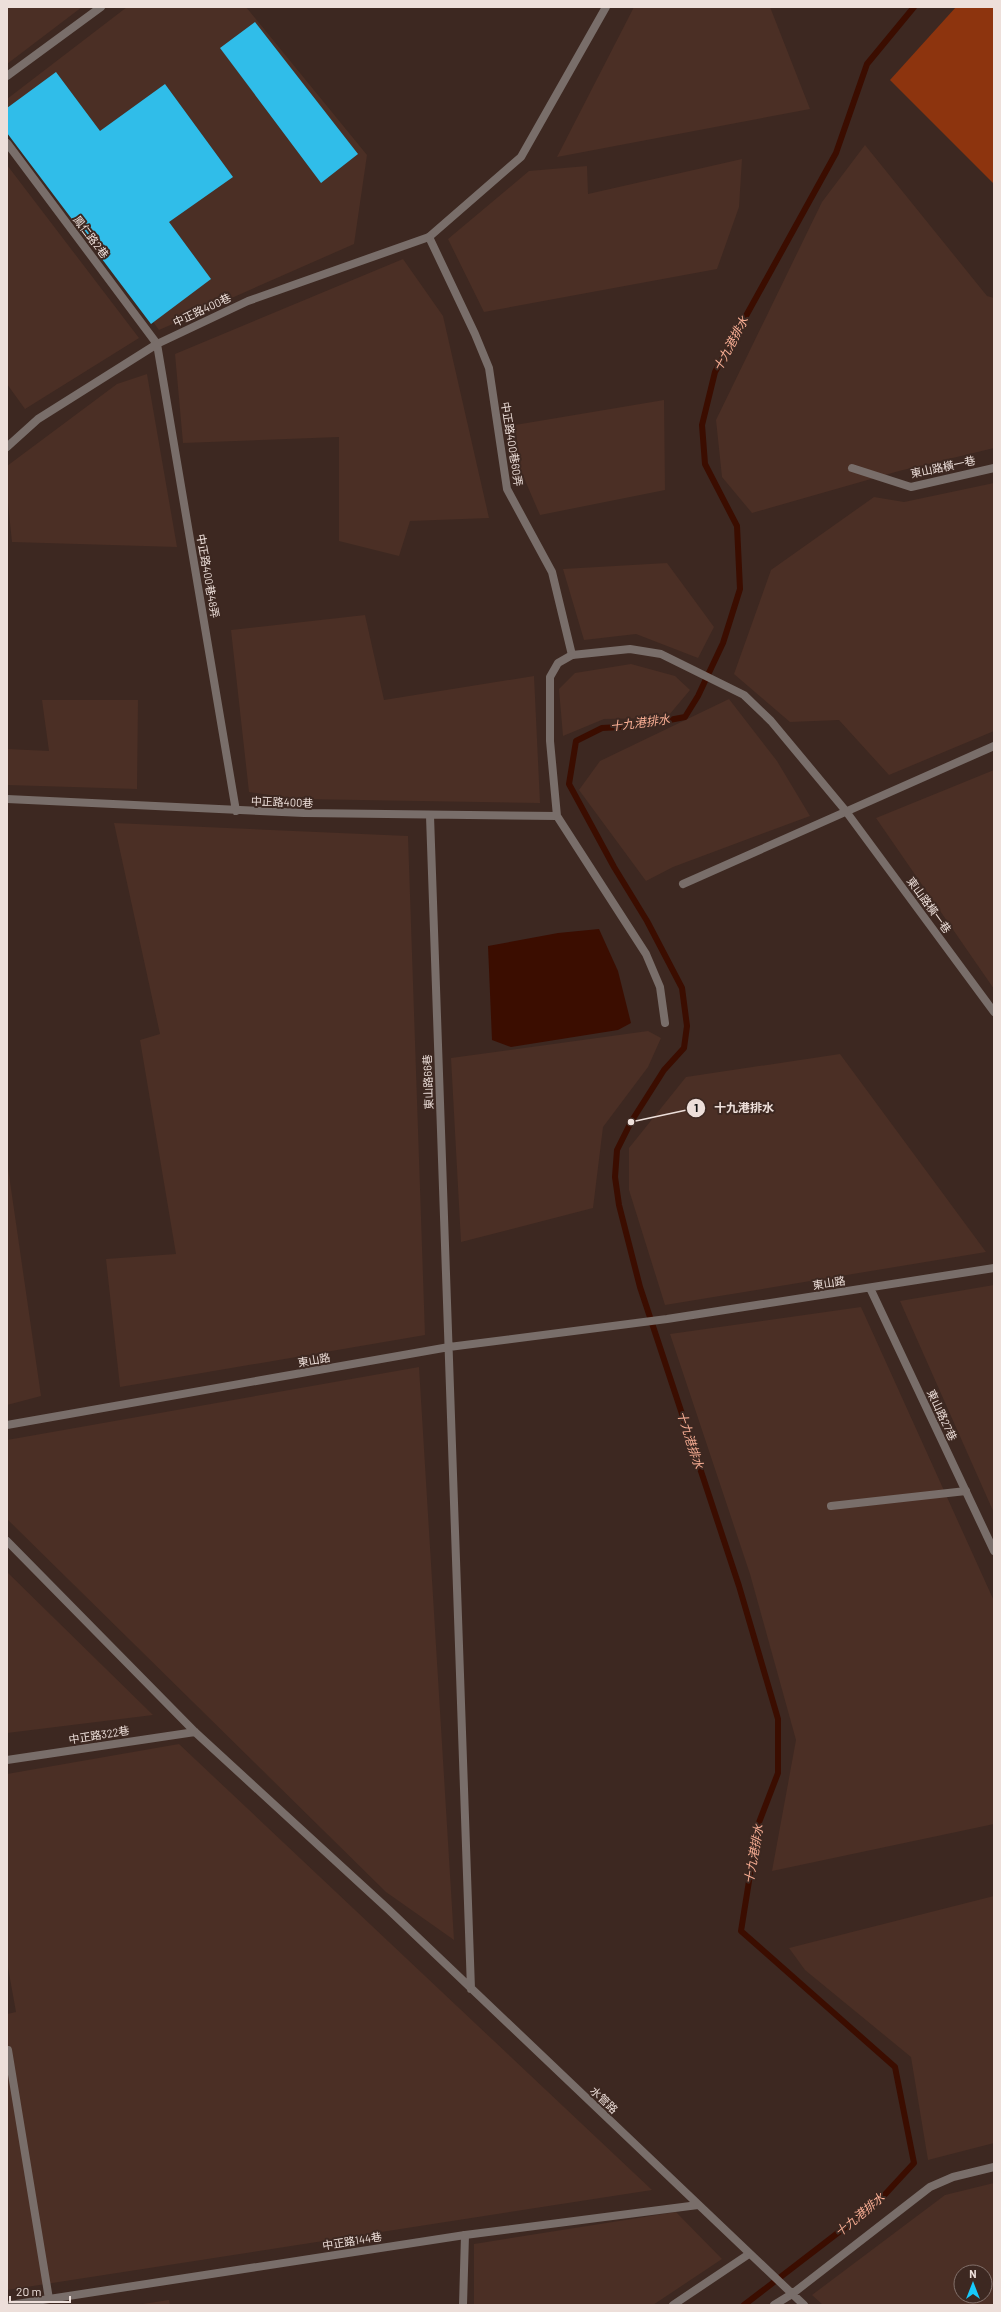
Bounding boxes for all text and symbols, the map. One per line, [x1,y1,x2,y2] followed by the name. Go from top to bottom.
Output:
[71,213,112,261] street label: 鳳仁路2巷
[171,290,233,329] street label: 中正路400巷
[710,313,751,373] water label: 十九港排水
[499,401,526,487] street label: 中正路400巷60弄
[909,453,977,480] street label: 東山路橫一巷
[195,533,222,619] street label: 中正路400巷48弄
[609,711,671,733] water label: 十九港排水
[251,794,313,809] street label: 中正路400巷
[905,874,954,935] street label: 東山路橫一巷
[420,1054,435,1110] street label: 東山路66巷
[686,1096,782,1120] callout: 十九港排水
[694,1100,698,1114] text: 1
[714,1100,774,1114] text: 十九港排水
[812,1274,846,1292] street label: 東山路
[297,1350,331,1369] street label: 東山路
[925,1387,960,1443] street label: 東山路27巷
[675,1409,707,1471] water label: 十九港排水
[68,1723,130,1746] street label: 中正路322巷
[741,1822,765,1885] water label: 十九港排水
[588,2084,621,2116] street label: 水管路
[832,2189,888,2239] water label: 十九港排水
[321,2229,383,2252] street label: 中正路144巷
[953,2264,993,2304] north arrow
[969,2267,977,2280] text: N
[10,2278,70,2304] scale bar
[16,2284,42,2298] text: 20 m

